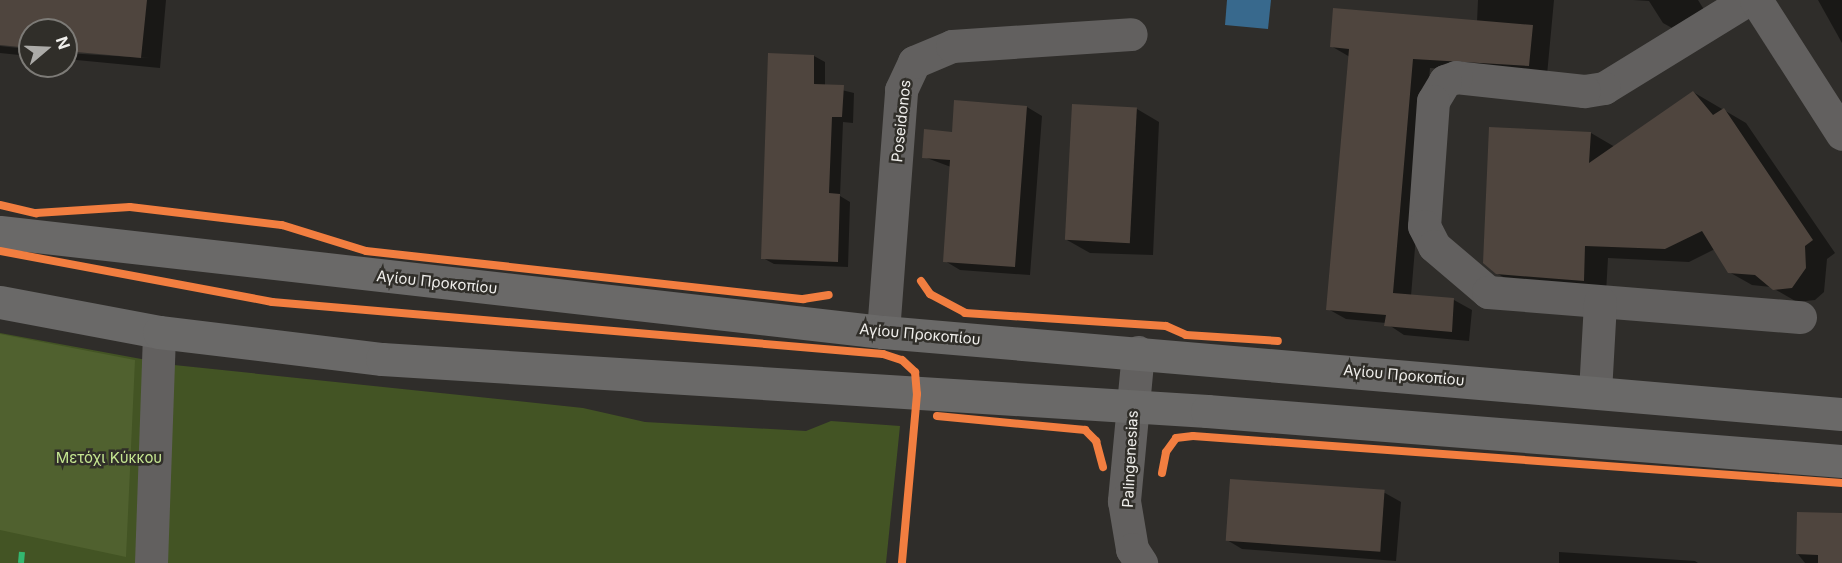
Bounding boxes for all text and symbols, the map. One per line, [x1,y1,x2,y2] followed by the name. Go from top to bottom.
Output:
[18,18,78,78] north arrow
[52,34,75,52] text: N
[888,79,914,163] street label: Poseidonos
[376,267,498,297] street label: Αγίου Προκοπίου
[859,320,981,348] street label: Αγίου Προκοπίου
[1343,361,1465,389] street label: Αγίου Προκοπίου
[1118,410,1142,508] street label: Palingenesias
[56,449,162,467] park label: Μετόχι Κύκκου

